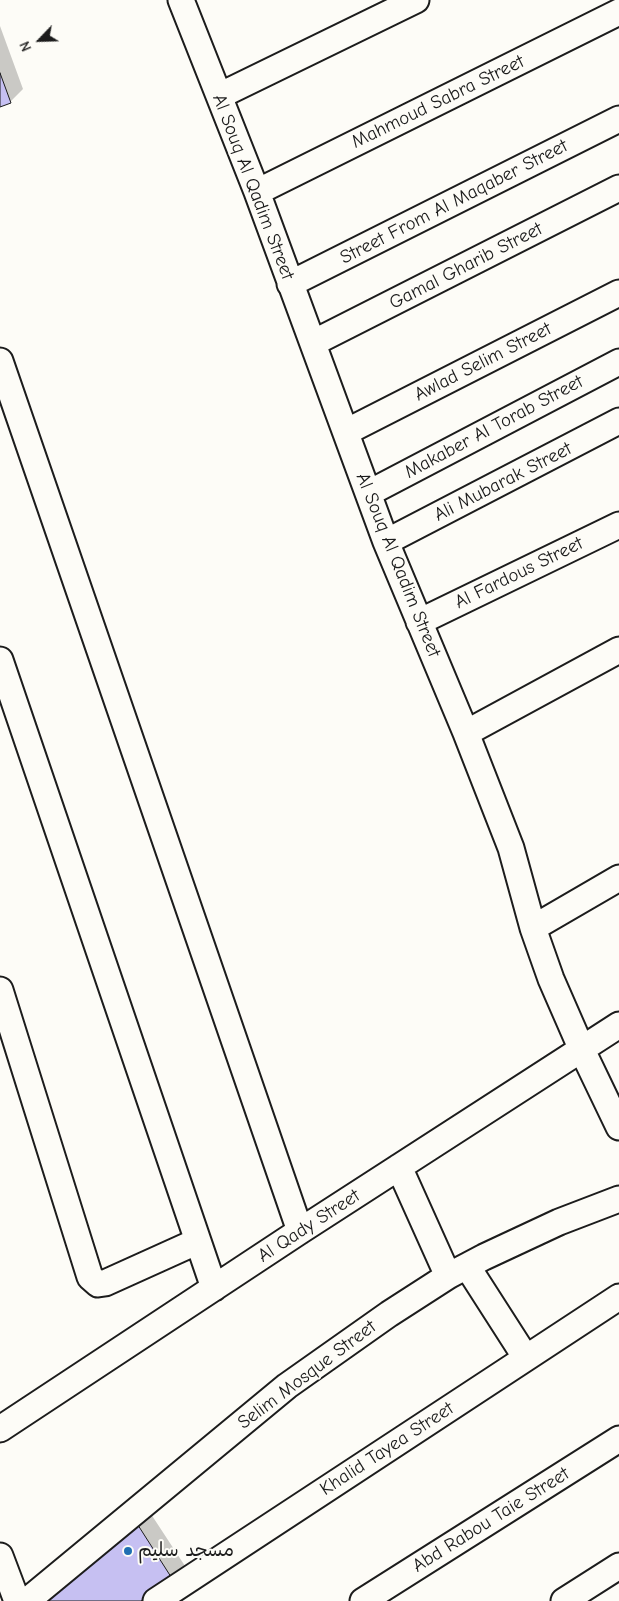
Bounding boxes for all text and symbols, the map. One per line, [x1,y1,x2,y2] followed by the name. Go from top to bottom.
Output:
[15,15,65,65] north arrow
[16,39,35,54] text: N
[348,50,528,154] street label: Mahmoud Sabra Street
[207,91,299,283] street label: Al Souq Al Qadim Street
[336,135,572,269] street label: Street From Al Maqaber Street
[386,217,546,315] street label: Gamal Gharib Street
[411,318,555,406] street label: Awlad Selim Street
[401,370,587,484] street label: Makaber Al Torab Street
[430,437,576,527] street label: Ali Mubarak Street
[351,469,445,661] street label: Al Souq Al Qadim Street
[451,532,587,614] street label: Al Fardous Street
[254,1184,364,1268] street label: Al Qady Street
[233,1316,381,1434] street label: Selim Mosque Street
[316,1397,458,1501] street label: Khalid Tayea Street
[408,1463,574,1577] street label: Abd Rabou Taie Street
[138,1540,234,1562] place label: مسجد سليم
[122,1545,134,1557] marker: مسجد سليم

